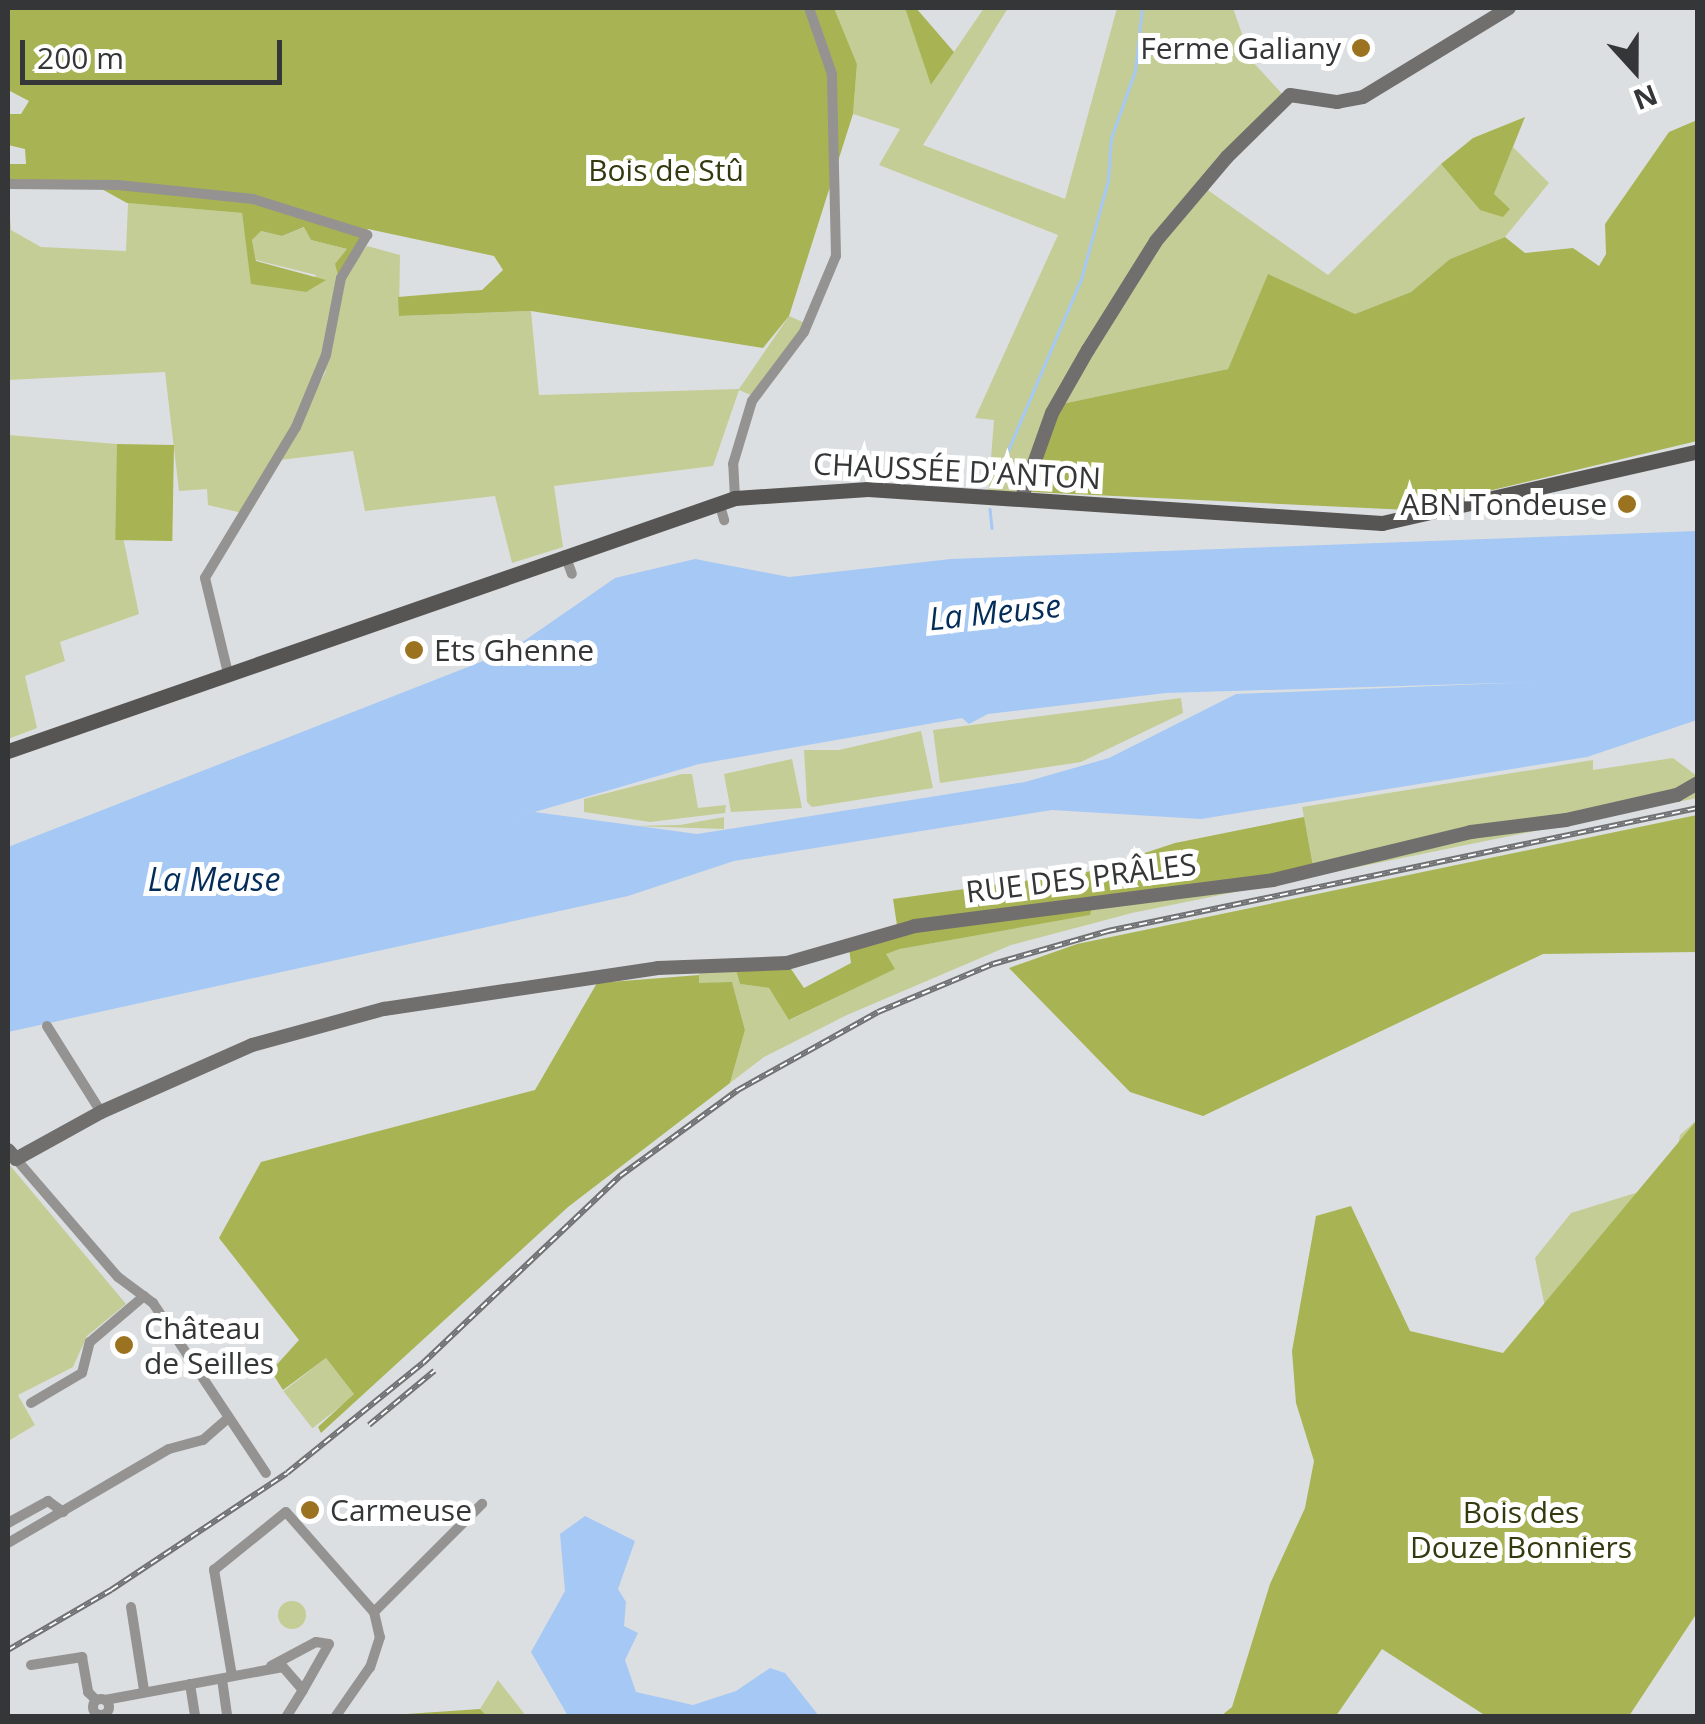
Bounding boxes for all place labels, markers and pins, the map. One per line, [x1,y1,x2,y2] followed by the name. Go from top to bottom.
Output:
[1140,30,1341,66] place label: Ferme Galiany
[1350,37,1372,59] marker: Ferme Galiany
[1401,486,1607,522] place label: ABN Tondeuse
[1616,493,1638,515] marker: ABN Tondeuse
[434,632,594,668] place label: Ets Ghenne
[403,639,425,661] marker: Ets Ghenne
[144,1310,274,1380] place label: Château de Seilles
[113,1334,135,1356] marker: Château de Seilles
[330,1492,472,1528] place label: Carmeuse
[299,1499,321,1521] marker: Carmeuse

